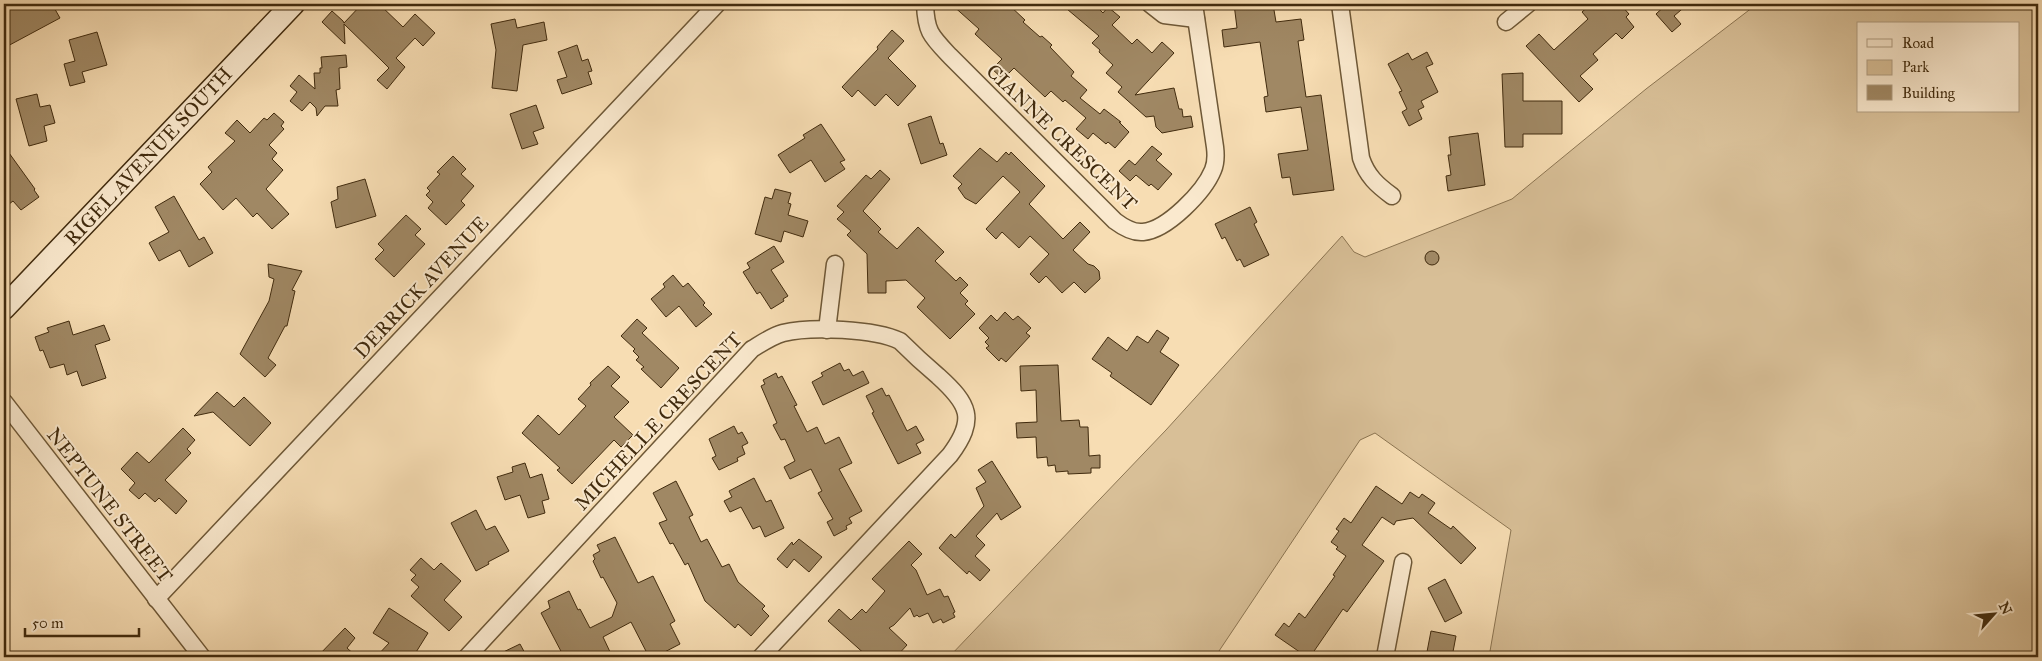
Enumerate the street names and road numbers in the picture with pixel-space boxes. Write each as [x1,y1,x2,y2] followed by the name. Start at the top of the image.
[982,59,1143,215] street label: CIANNE CRESCENT
[59,62,237,250] street label: RIGEL AVENUE SOUTH
[349,211,493,363] street label: DERRICK AVENUE
[569,327,747,515] street label: MICHELLE CRESCENT
[42,423,178,587] street label: NEPTUNE STREET

